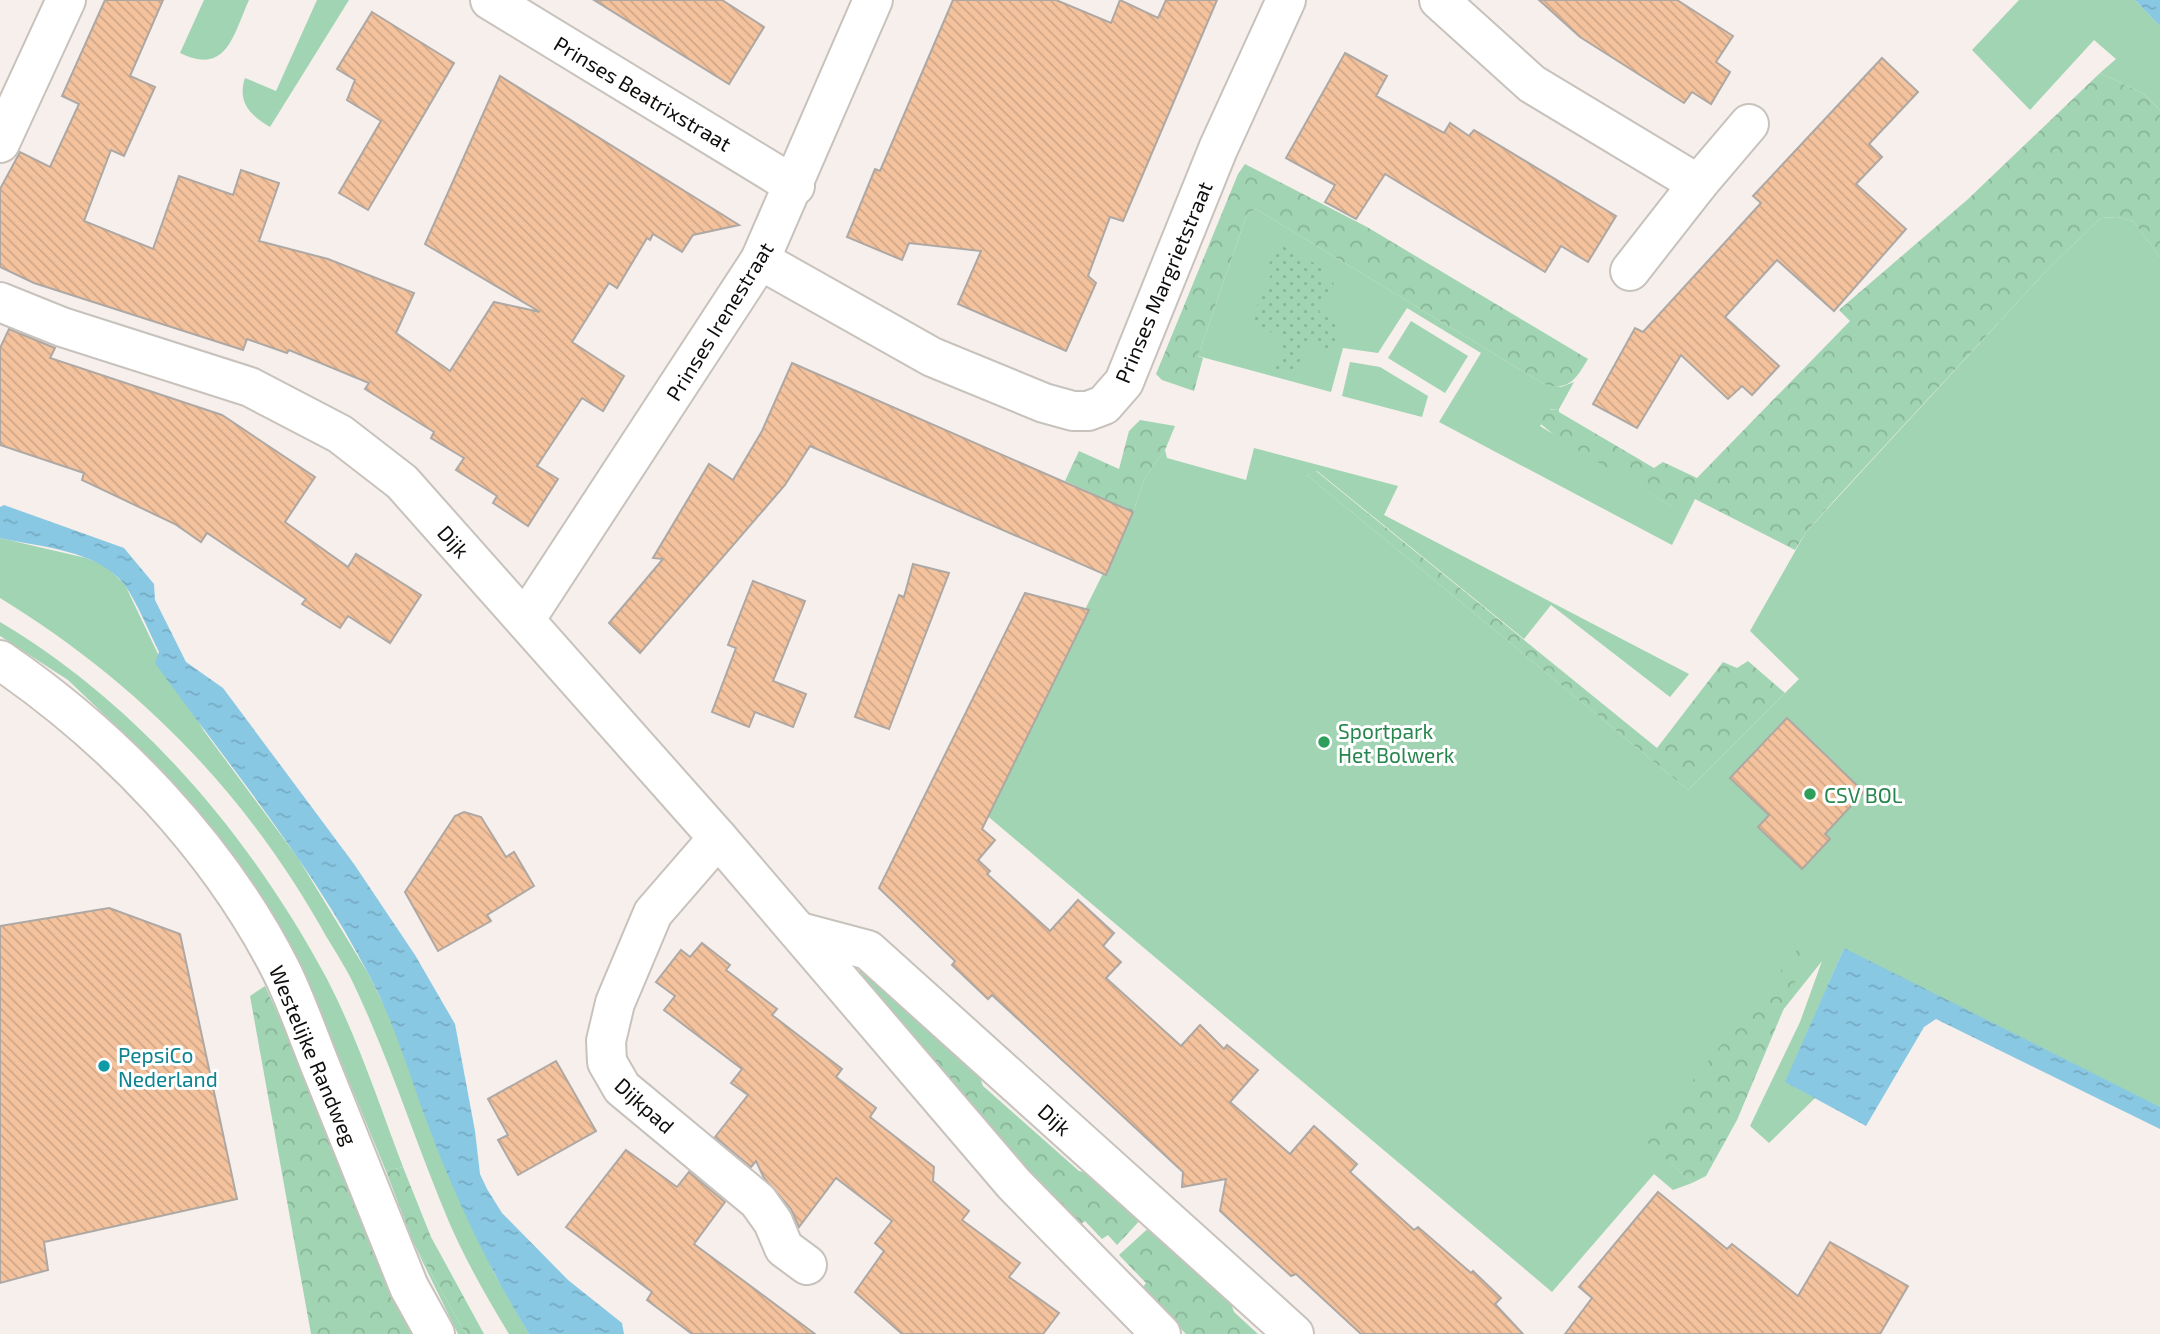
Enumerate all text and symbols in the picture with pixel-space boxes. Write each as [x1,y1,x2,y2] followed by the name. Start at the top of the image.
[550,30,736,156] street label: Prinses Beatrixstraat
[1109,177,1217,387] street label: Prinses Margrietstraat
[660,237,778,405] street label: Prinses Irenestraat
[432,520,475,563] street label: Dijk
[1338,718,1455,767] place label: Sportpark Het Bolwerk
[1316,734,1332,750] marker: Sportpark Het Bolwerk
[1824,782,1903,807] place label: CSV BOL
[1802,786,1818,802] marker: CSV BOL
[264,961,363,1149] street label: Westelijke Randweg
[118,1042,218,1091] place label: PepsiCo Nederland
[96,1058,112,1074] marker: PepsiCo Nederland
[610,1072,680,1139] street label: Dijkpad
[1033,1098,1077,1141] street label: Dijk

